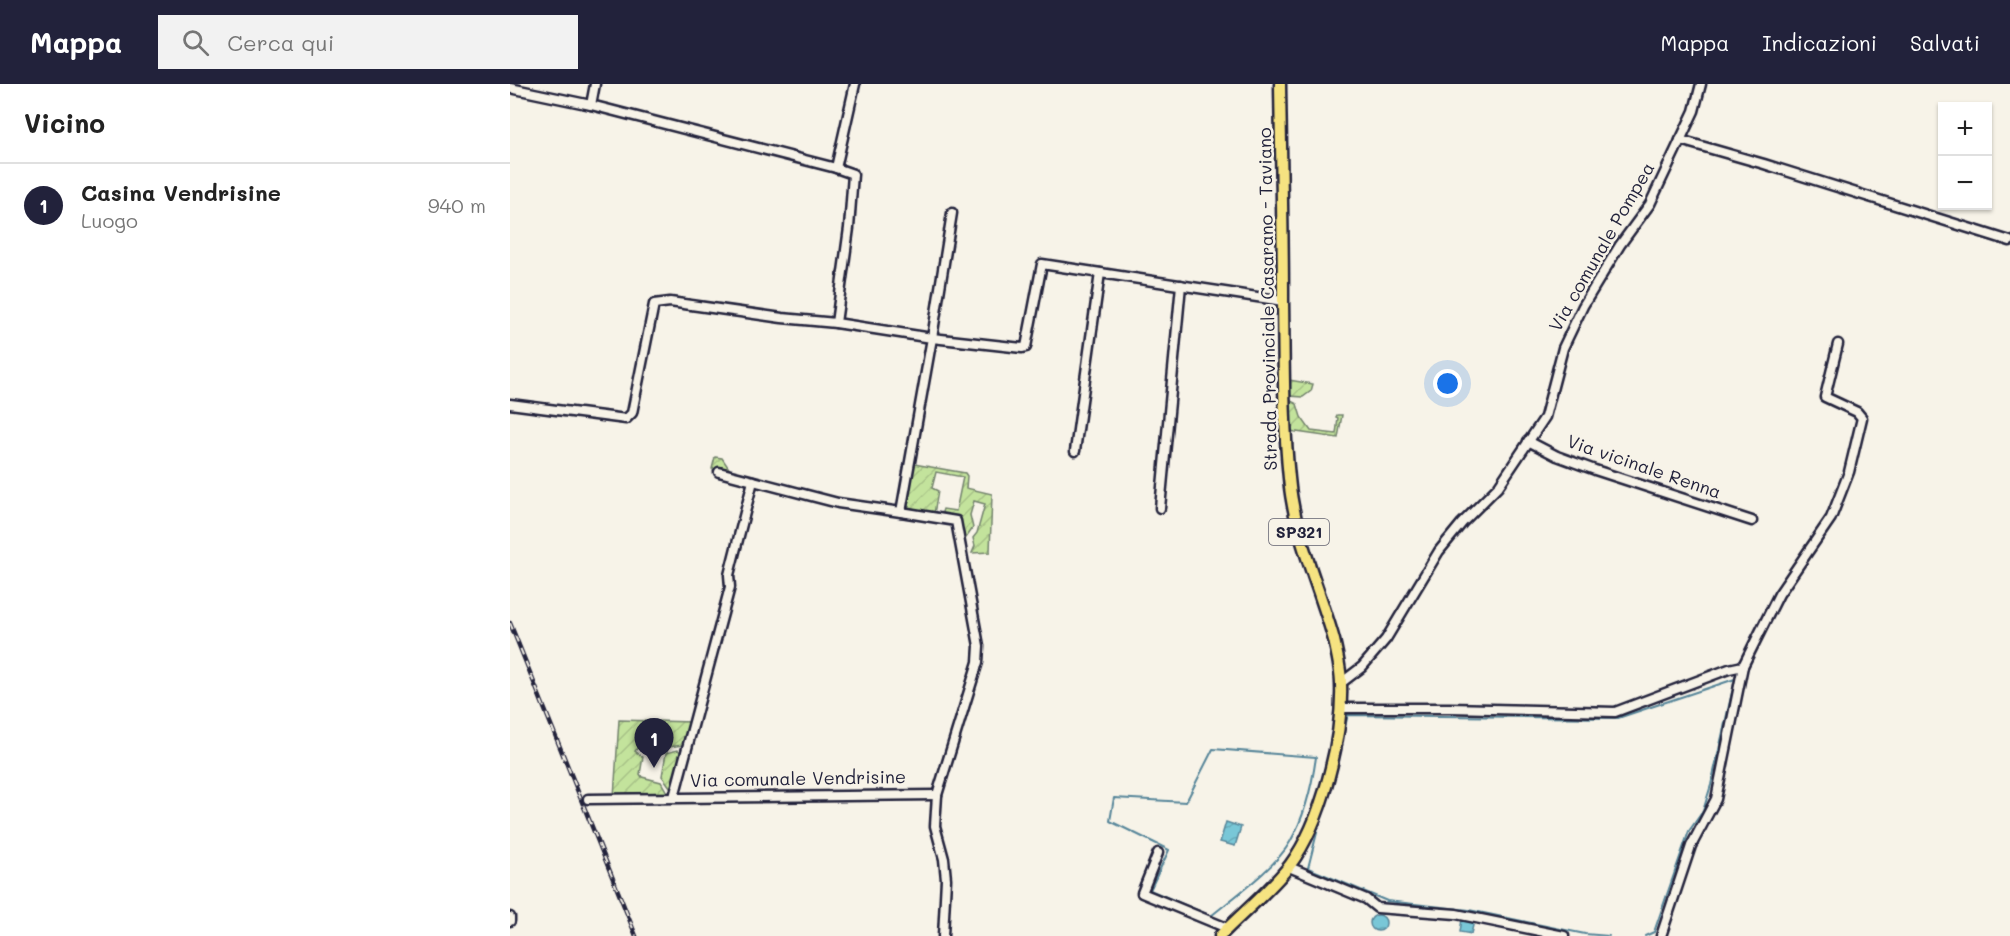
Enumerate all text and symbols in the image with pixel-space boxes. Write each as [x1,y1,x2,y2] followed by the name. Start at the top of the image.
[158,15,578,69] search box
[30,24,122,60] text: Mappa
[179,26,212,59] icon: search
[227,28,334,57] text: Cerca qui
[1661,29,1729,56] text: Mappa
[1762,29,1877,56] text: Indicazioni
[1910,29,1980,56] text: Salvati
[1938,102,1992,210] map controls
[1938,102,1992,156] button: +
[24,106,105,140] text: Vicino
[1252,127,1282,471] street label: Strada Provinciale Casarano - Taviano
[1938,156,1992,210] button: −
[1543,158,1659,335] street label: Via comunale Pompea
[81,178,281,207] text: Casina Vendrisine
[39,192,48,218] text: 1
[428,192,486,218] text: 940 m
[81,207,138,233] text: Luogo
[1433,369,1462,398] your location
[1564,428,1725,504] street label: Via vicinale Renna
[1269,519,1329,545] road number: SP321
[634,718,674,768] pin: 1
[690,764,906,792] street label: Via comunale Vendrisine

